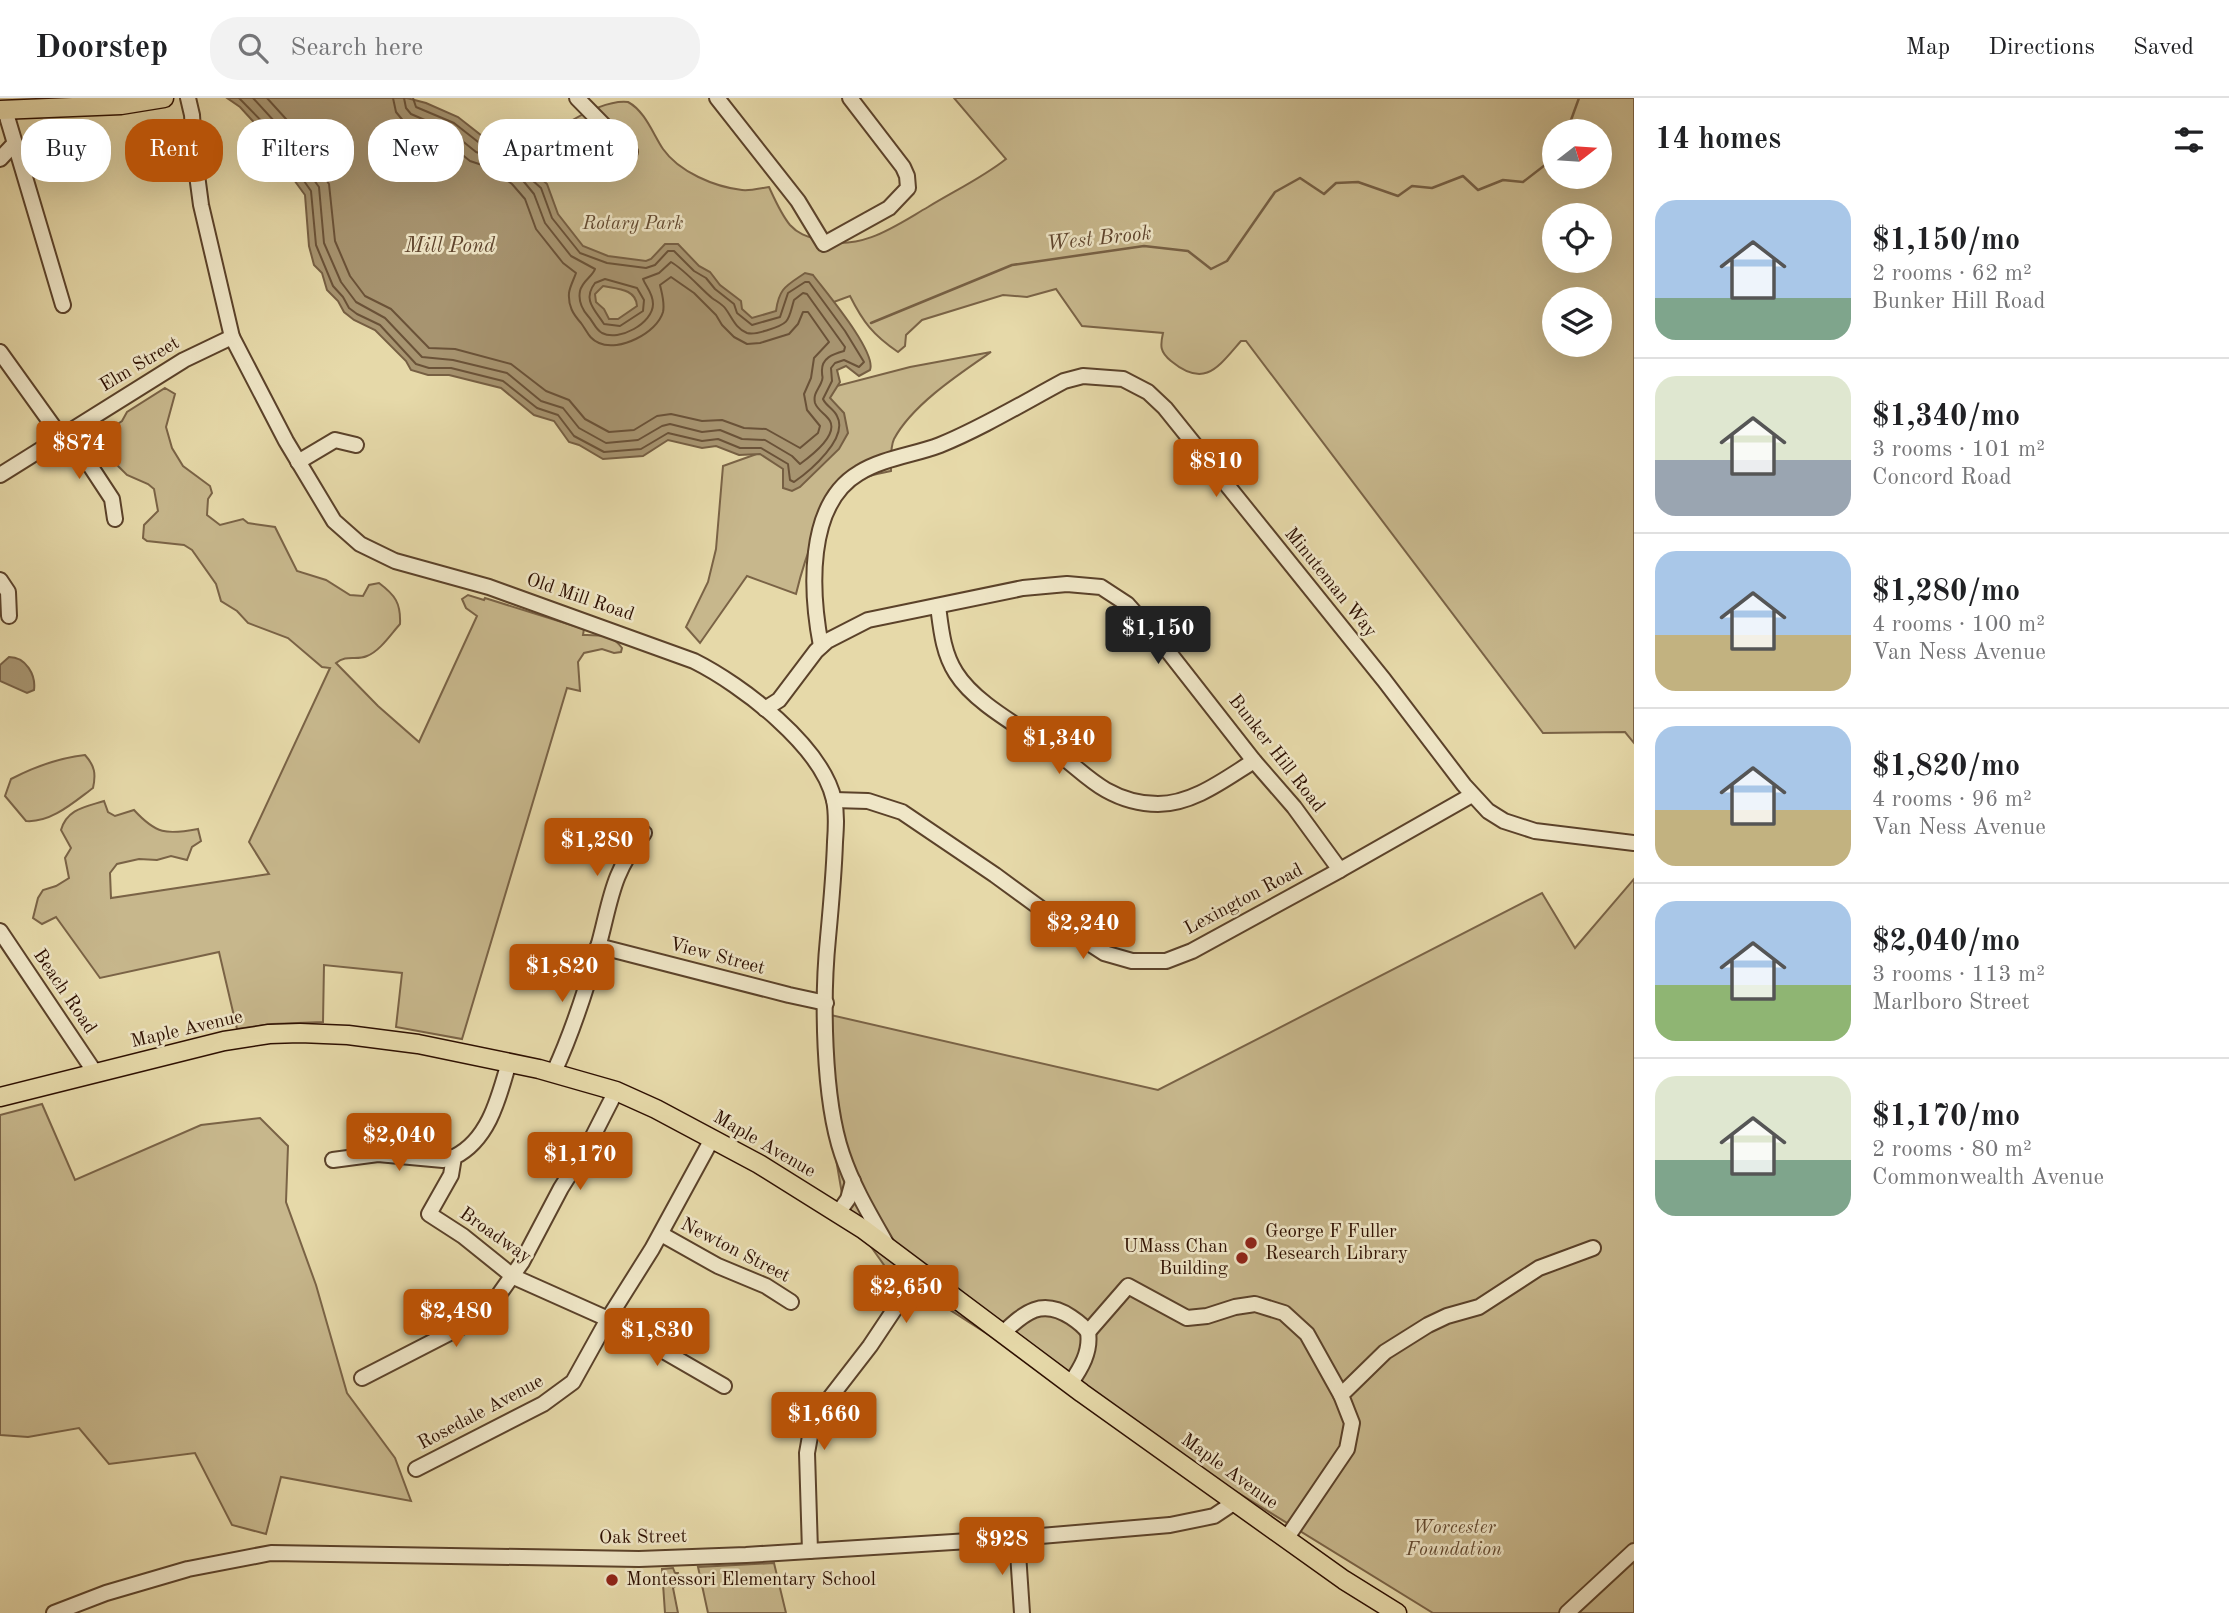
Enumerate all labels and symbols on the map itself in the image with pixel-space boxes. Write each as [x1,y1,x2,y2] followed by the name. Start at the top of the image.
[1542,119,1612,189] north arrow
[581,215,684,234] park label: Rotary Park
[1045,223,1153,255] water label: West Brook
[404,236,496,257] water label: Mill Pond
[97,334,183,396] street label: Elm Street
[38,422,120,481] pin: $874
[1175,440,1257,499] pin: $810
[1280,525,1380,641] street label: Minuteman Way
[524,571,636,625] street label: Old Mill Road
[1101,606,1215,666] pin: $1,150
[1224,692,1328,816] street label: Bunker Hill Road
[1002,716,1116,776] pin: $1,340
[540,818,654,878] pin: $1,280
[1182,861,1306,939] street label: Lexington Road
[1026,902,1140,961] pin: $2,240
[667,935,767,979] street label: View Street
[505,944,619,1004] pin: $1,820
[29,946,99,1038] street label: Beach Road
[129,1008,245,1052] street label: Maple Avenue
[710,1108,818,1182] street label: Maple Avenue
[342,1114,456,1173] pin: $2,040
[523,1132,637,1192] pin: $1,170
[456,1204,534,1268] street label: Broadway
[677,1215,793,1287] street label: Newton Street
[1265,1223,1408,1264] place label: George F Fuller Research Library
[1243,1235,1259,1251] marker: George F Fuller Research Library
[1123,1238,1229,1279] place label: UMass Chan Building
[1234,1250,1250,1266] marker: UMass Chan Building
[849,1266,963,1325] pin: $2,650
[399,1290,513,1349] pin: $2,480
[600,1308,714,1368] pin: $1,830
[415,1372,547,1454] street label: Rosedale Avenue
[767,1392,881,1452] pin: $1,660
[1177,1431,1281,1513] street label: Maple Avenue
[961,1518,1043,1577] pin: $928
[1405,1519,1502,1560] park label: Worcester Foundation
[599,1528,687,1548] street label: Oak Street
[626,1571,876,1590] place label: Montessori Elementary School
[604,1572,620,1588] marker: Montessori Elementary School

